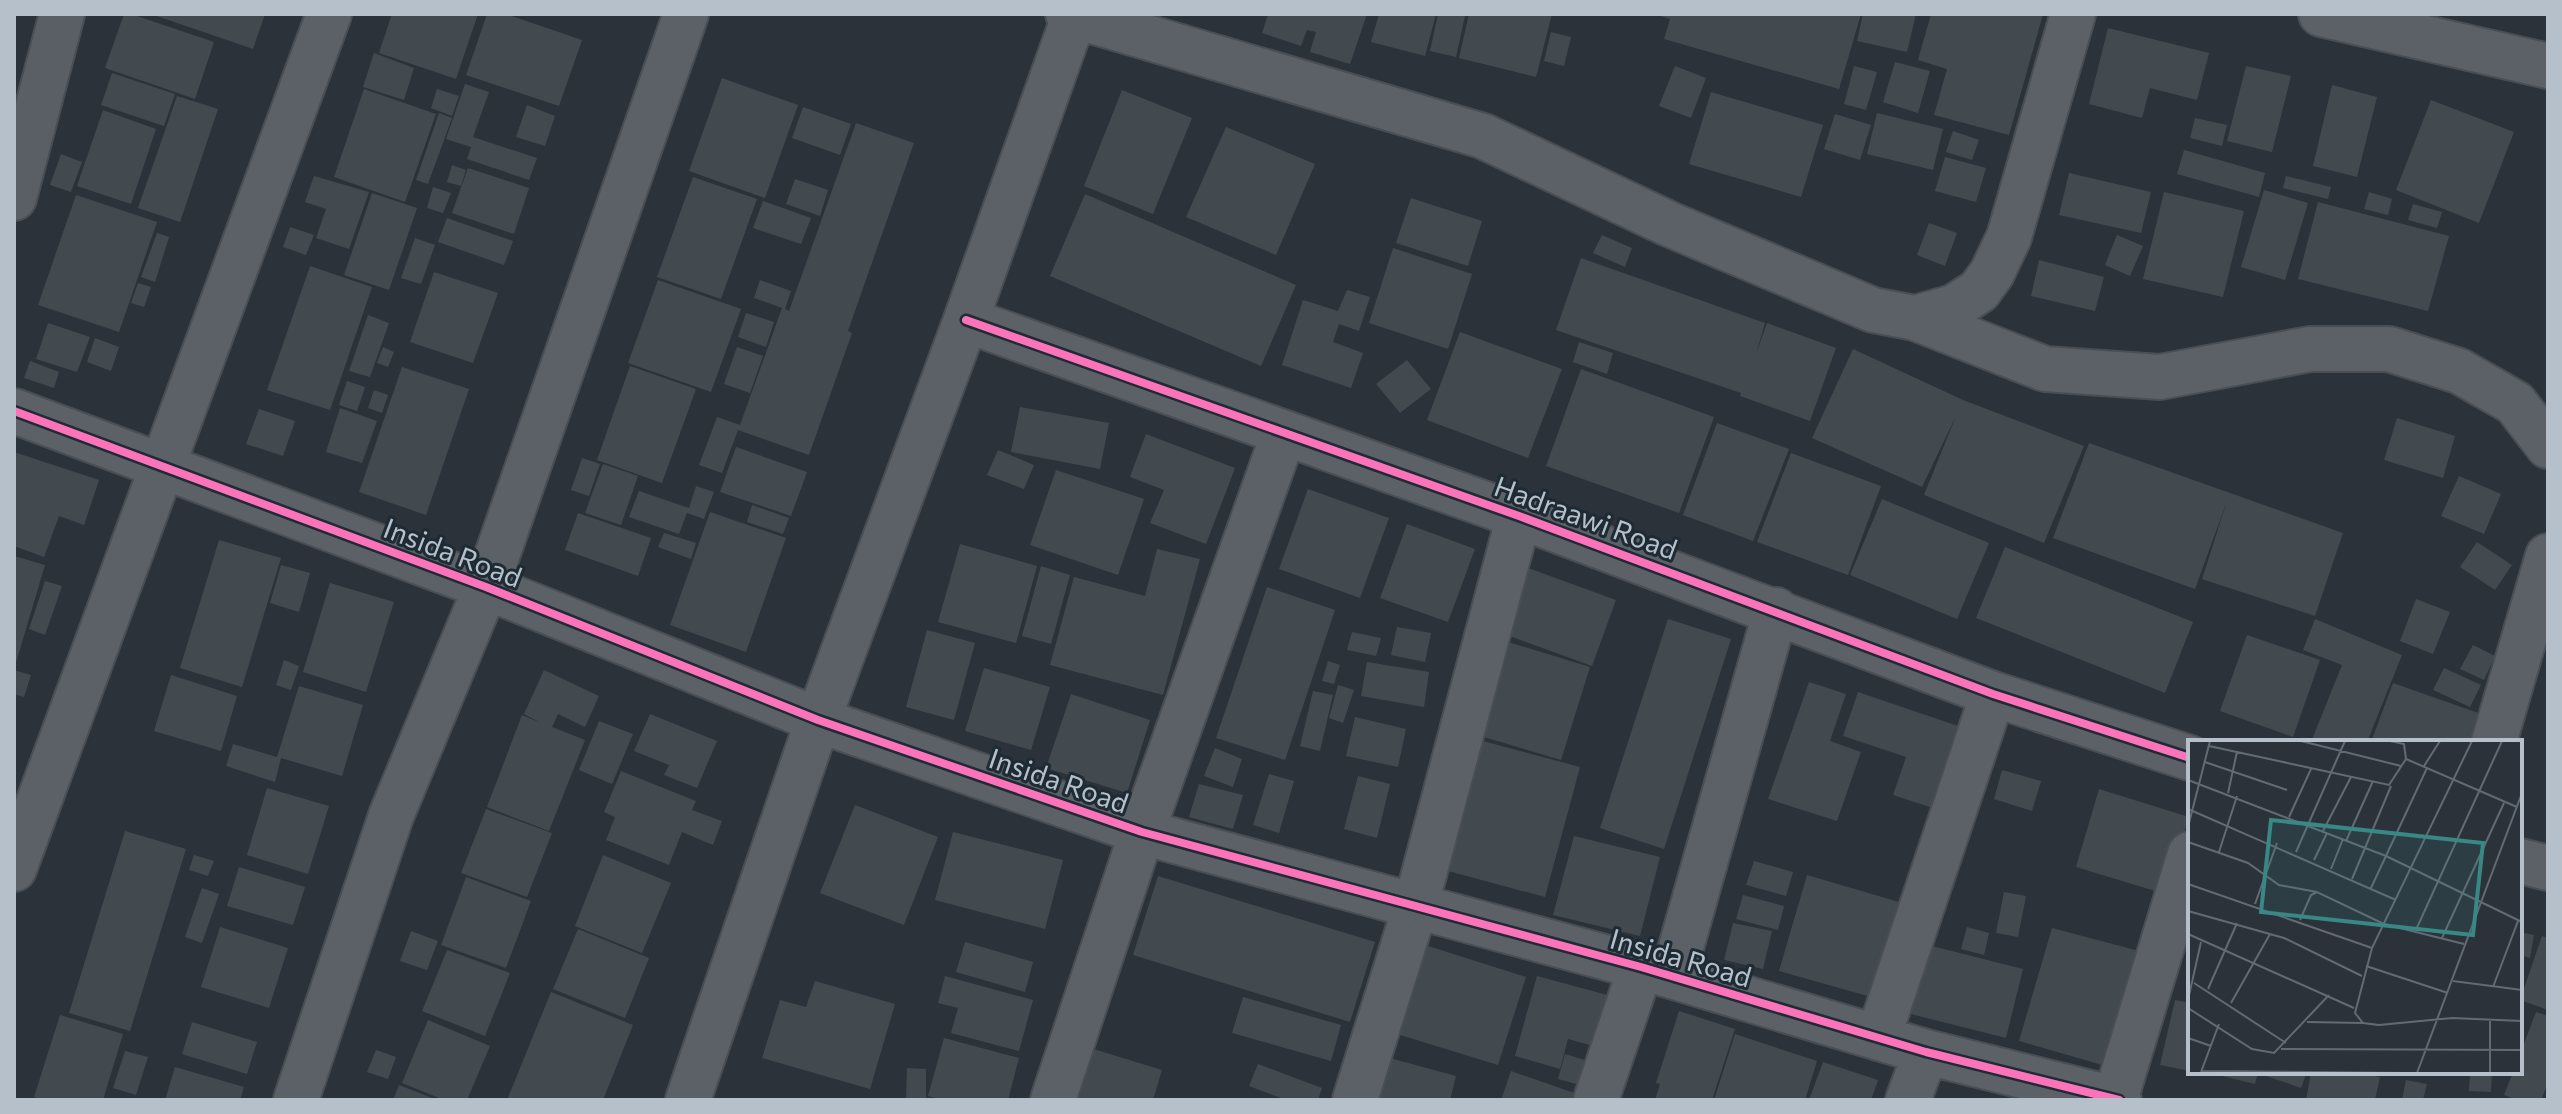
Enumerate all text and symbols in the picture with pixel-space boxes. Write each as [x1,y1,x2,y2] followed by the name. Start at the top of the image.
[1490,468,1682,566] street label: Hadraawi Road
[379,510,527,594] street label: Insida Road
[985,740,1133,820] street label: Insida Road
[2188,740,2522,1074] inset map
[1606,921,1756,993] street label: Insida Road

